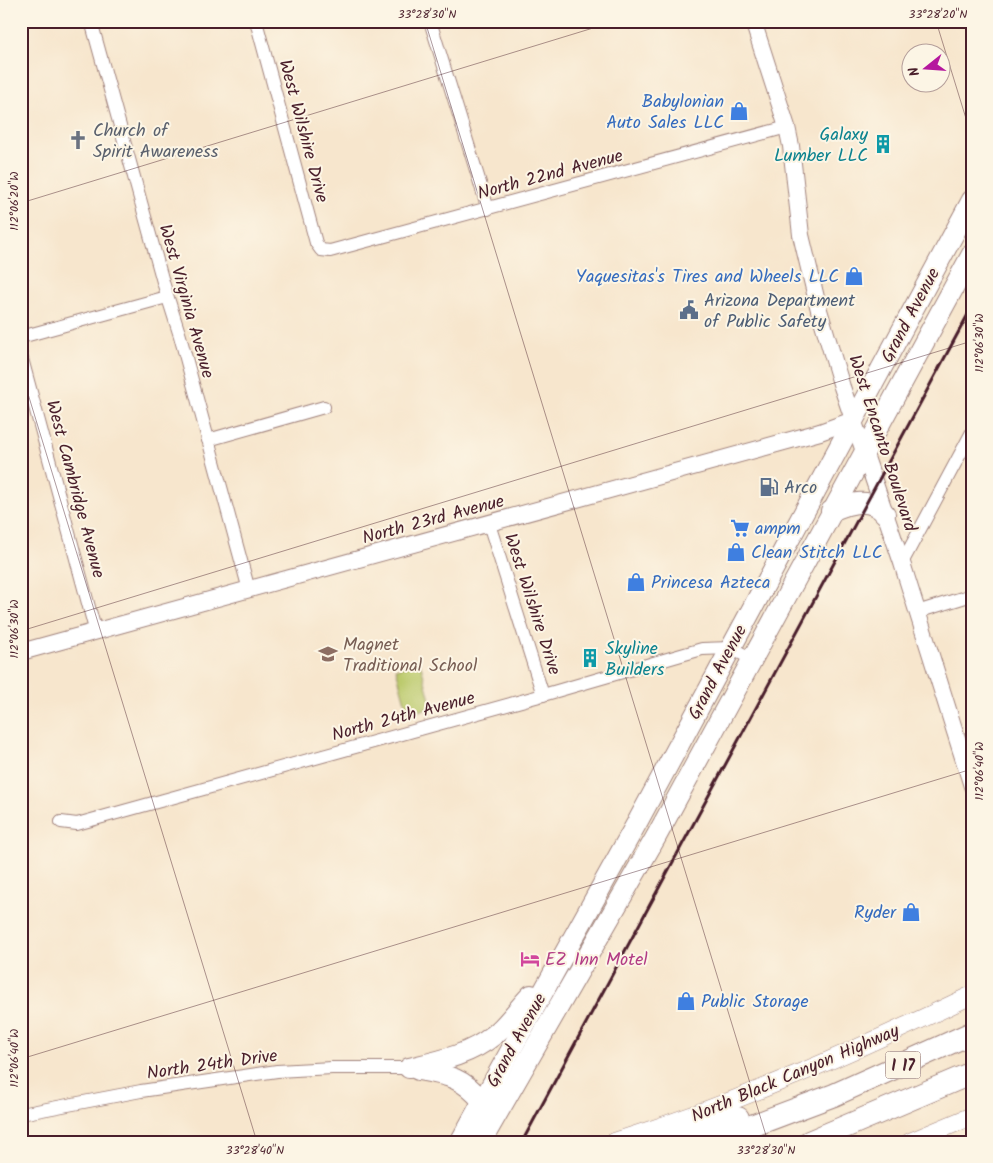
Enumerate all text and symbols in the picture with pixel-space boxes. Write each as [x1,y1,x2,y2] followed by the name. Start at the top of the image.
[398,5,456,24] text: 33°28'30"N
[909,5,967,24] text: 33°28'20"N
[900,42,950,92] north arrow
[269,57,336,206] street label: West Wilshire Drive
[903,64,926,79] text: N
[606,88,724,138] place label: Babylonian Auto Sales LLC
[728,100,750,122] shop icon: Babylonian Auto Sales LLC
[93,117,219,167] place label: Church of Spirit Awareness
[774,121,869,171] place label: Galaxy Lumber LLC
[67,129,89,151] church icon: Church of Spirit Awareness
[872,133,894,155] building icon: Galaxy Lumber LLC
[474,142,627,209] street label: North 22nd Avenue
[5,171,24,231] text: 112°06'20"W
[150,221,221,382] street label: West Virginia Avenue
[576,263,839,292] place label: Yaquesitas's Tires and Wheels LLC
[874,263,949,369] street label: Grand Avenue
[843,265,865,287] shop icon: Yaquesitas's Tires and Wheels LLC
[704,287,856,337] place label: Arizona Department of Public Safety
[678,299,700,321] public building icon: Arizona Department of Public Safety
[970,313,989,373] text: 112°06'30"W
[839,351,924,537] street label: West Encanto Boulevard
[37,397,112,582] street label: West Cambridge Avenue
[784,474,817,503] place label: Arco
[758,476,780,498] fuel station icon: Arco
[359,488,508,553] street label: North 23rd Avenue
[755,515,801,544] place label: ampm
[729,517,751,539] supermarket icon: ampm
[495,530,568,679] street label: West Wilshire Drive
[751,539,883,568] place label: Clean Stitch LLC
[725,541,747,563] shop icon: Clean Stitch LLC
[651,569,770,598] place label: Princesa Azteca
[625,571,647,593] shop icon: Princesa Azteca
[5,599,24,659] text: 112°06'30"W
[681,620,756,726] street label: Grand Avenue
[343,631,478,681] place label: Magnet Traditional School
[605,635,665,685] place label: Skyline Builders
[317,643,339,665] school or university icon: Magnet Traditional School
[579,647,601,669] building icon: Skyline Builders
[328,684,478,751] street label: North 24th Avenue
[970,742,989,800] text: 112°06'40"W
[854,899,897,928] place label: Ryder
[900,901,922,923] shop icon: Ryder
[545,946,648,975] place label: EZ Inn Motel
[519,948,541,970] hotel icon: EZ Inn Motel
[479,988,555,1093] street label: Grand Avenue
[701,988,809,1017] place label: Public Storage
[675,990,697,1012] shop icon: Public Storage
[687,1017,905,1131] street label: North Black Canyon Highway
[5,1029,24,1087] text: 112°06'40"W
[145,1042,280,1089] street label: North 24th Drive
[886,1052,920,1078] road number: I 17
[226,1141,284,1160] text: 33°28'40"N
[737,1141,795,1160] text: 33°28'30"N

